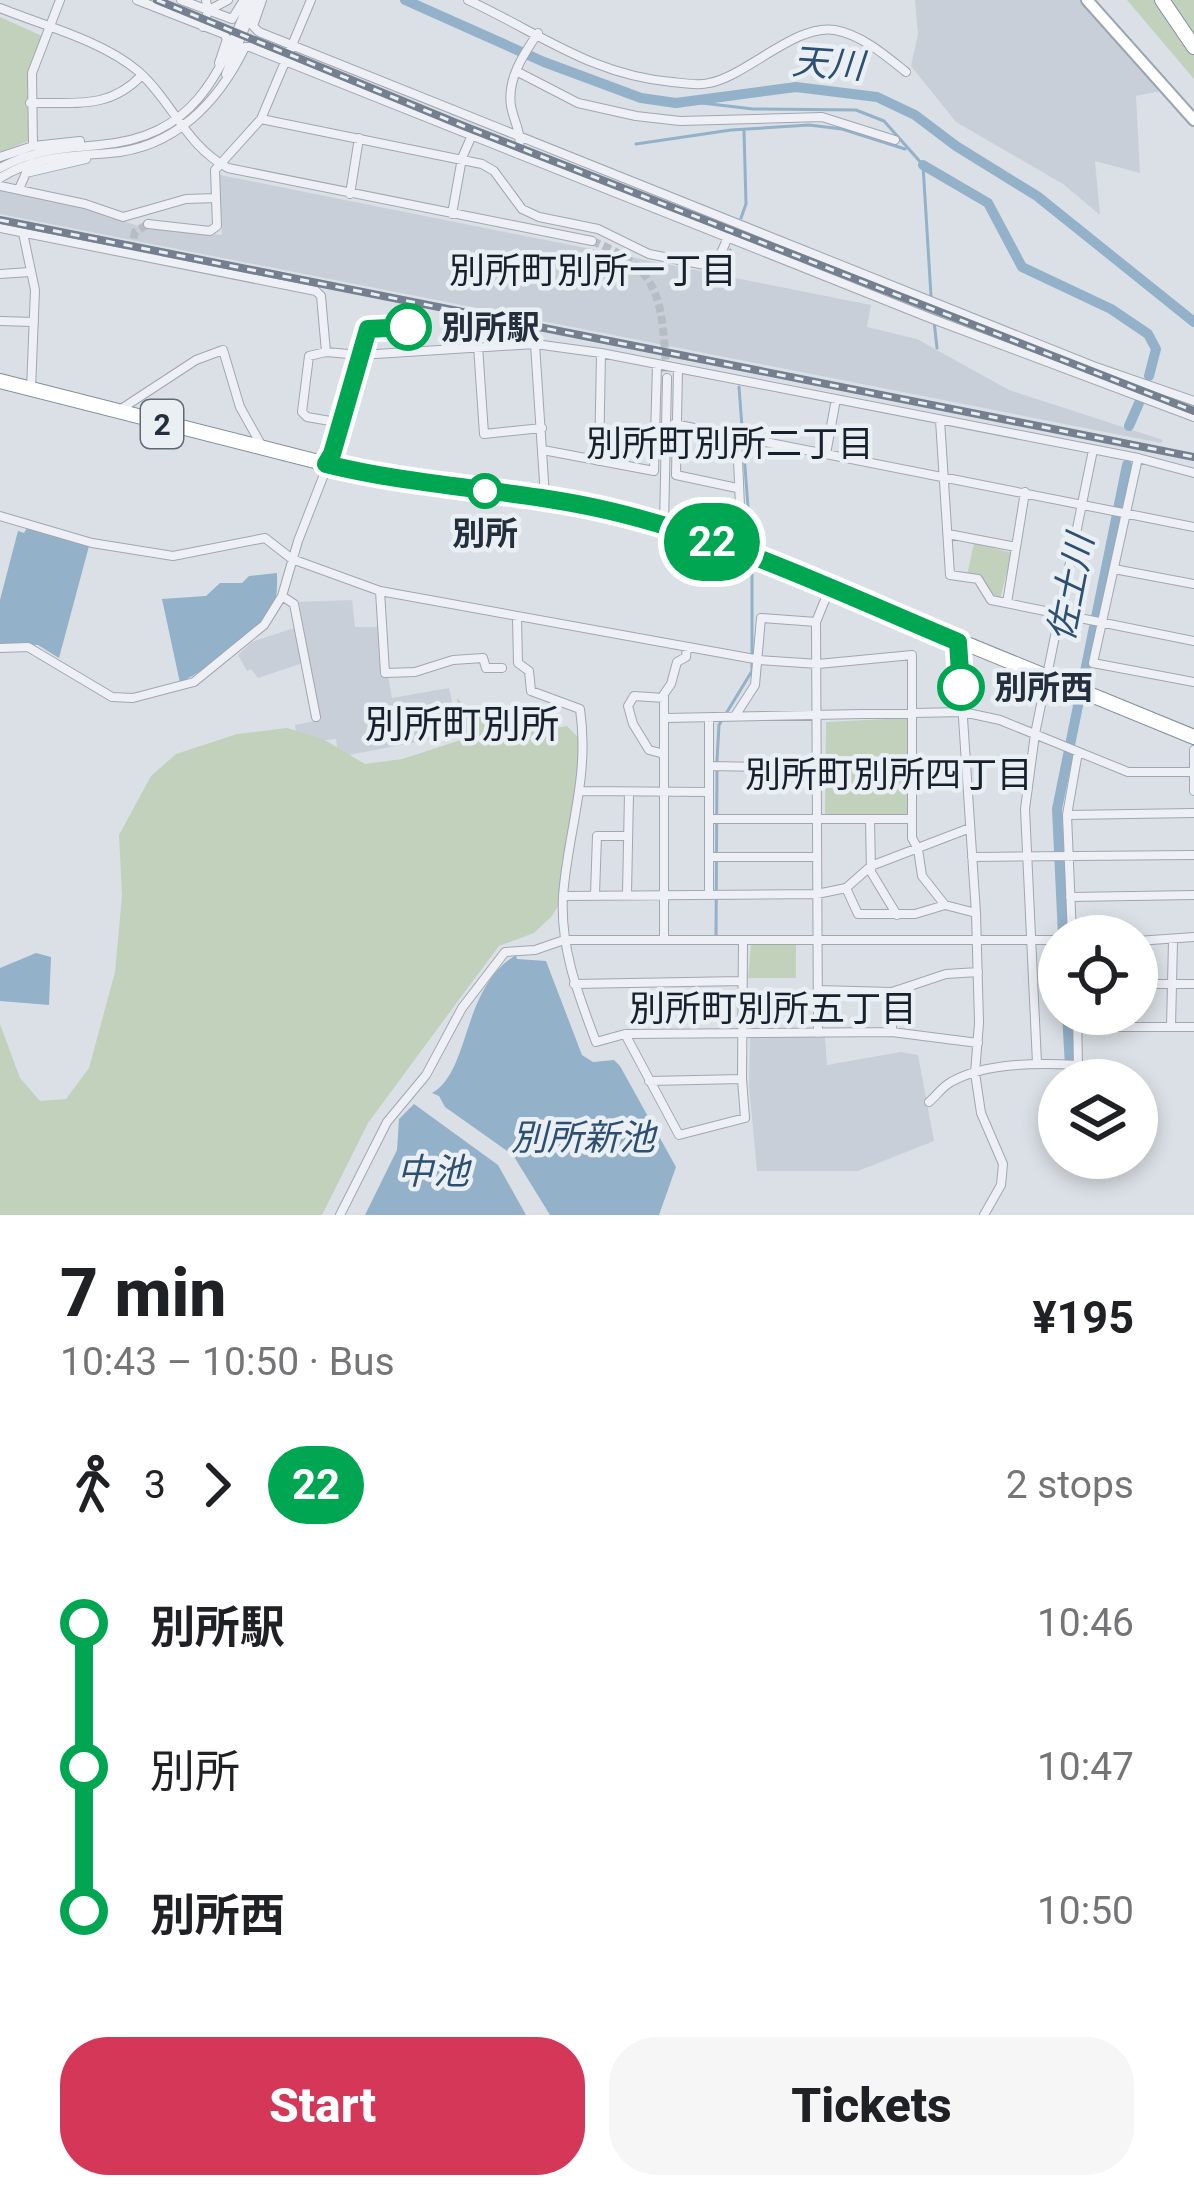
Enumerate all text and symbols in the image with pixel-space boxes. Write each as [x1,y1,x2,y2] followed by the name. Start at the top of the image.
[791,41,869,88] water label: 天川
[449,250,737,292] district label: 別所町別所一丁目
[386,305,430,349] marker: 別所駅
[441,308,540,347] place label: 別所駅
[141,400,183,448] road number: 2
[586,423,874,465] district label: 別所町別所二丁目
[469,475,501,507] marker: 別所
[658,503,766,581] line badge: 22
[452,514,518,553] place label: 別所
[688,517,736,566] text: 22
[1040,527,1103,645] water label: 佐土川
[939,665,983,709] marker: 別所西
[994,668,1093,707] place label: 別所西
[364,702,560,748] district label: 別所町別所
[745,754,1033,796] district label: 別所町別所四丁目
[1038,915,1158,1179] map controls
[1038,915,1158,1035] button: locate
[629,988,917,1030] district label: 別所町別所五丁目
[1038,1059,1158,1179] button: layers
[511,1117,658,1159] water label: 別所新池
[397,1151,472,1193] water label: 中池
[60,1255,226,1332] text: 7 min
[1032,1291,1134,1344] text: ¥195
[60,1339,395,1385] text: 10:43 – 10:50 · Bus
[60,1452,126,1518] icon: walk
[184,1452,250,1518] icon: forward
[292,1460,340,1509] text: 22
[144,1462,166,1508] text: 3
[1006,1462,1134,1508] text: 2 stops
[1037,1600,1134,1646] text: 10:46
[150,1601,285,1654] text: 別所駅
[1037,1744,1134,1790] text: 10:47
[150,1745,240,1798] text: 別所
[1037,1888,1134,1934] text: 10:50
[150,1889,285,1942] text: 別所西
[60,2037,585,2175] button: Start
[609,2037,1134,2175] button: Tickets

